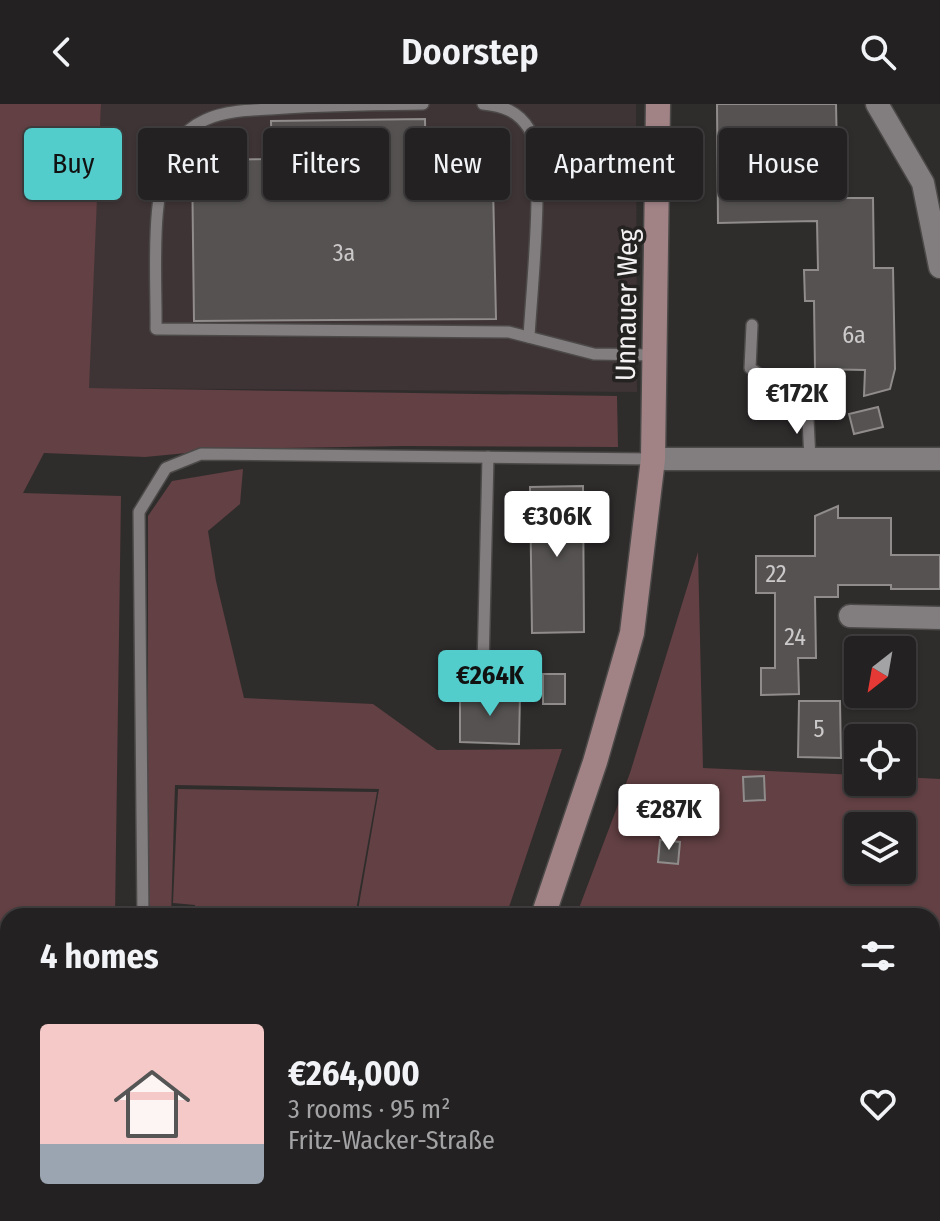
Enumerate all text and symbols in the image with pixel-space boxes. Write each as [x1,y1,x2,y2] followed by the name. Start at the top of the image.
[40,30,84,74] icon: back
[401,30,539,74] text: Doorstep
[856,30,900,74] icon: search
[24,128,122,200] chip: Buy
[138,128,247,200] chip: Rent
[263,128,389,200] chip: Filters
[405,128,510,200] chip: New
[526,128,703,200] chip: Apartment
[719,128,847,200] chip: House
[609,228,644,381] street label: Unnauer Weg
[333,239,355,267] house number: 3a
[842,321,866,349] house number: 6a
[741,368,853,436] pin: €172K
[766,378,828,409] text: €172K
[501,491,613,559] pin: €306K
[522,501,592,532] text: €306K
[765,560,787,588] house number: 22
[784,623,806,651] house number: 24
[844,636,916,708] north arrow
[844,636,916,884] map controls
[434,650,546,718] pin: €264K
[456,660,524,691] text: €264K
[813,715,825,743] house number: 5
[844,724,916,796] button: locate
[613,784,725,852] pin: €287K
[636,794,702,825] text: €287K
[844,812,916,884] button: layers
[856,934,900,978] icon: filters
[40,936,159,977] text: 4 homes
[288,1053,420,1094] text: €264,000
[104,1056,200,1152] icon: home
[856,1082,900,1126] icon: heart
[288,1094,450,1125] text: 3 rooms · 95 m²
[288,1125,495,1156] text: Fritz-Wacker-Straße

